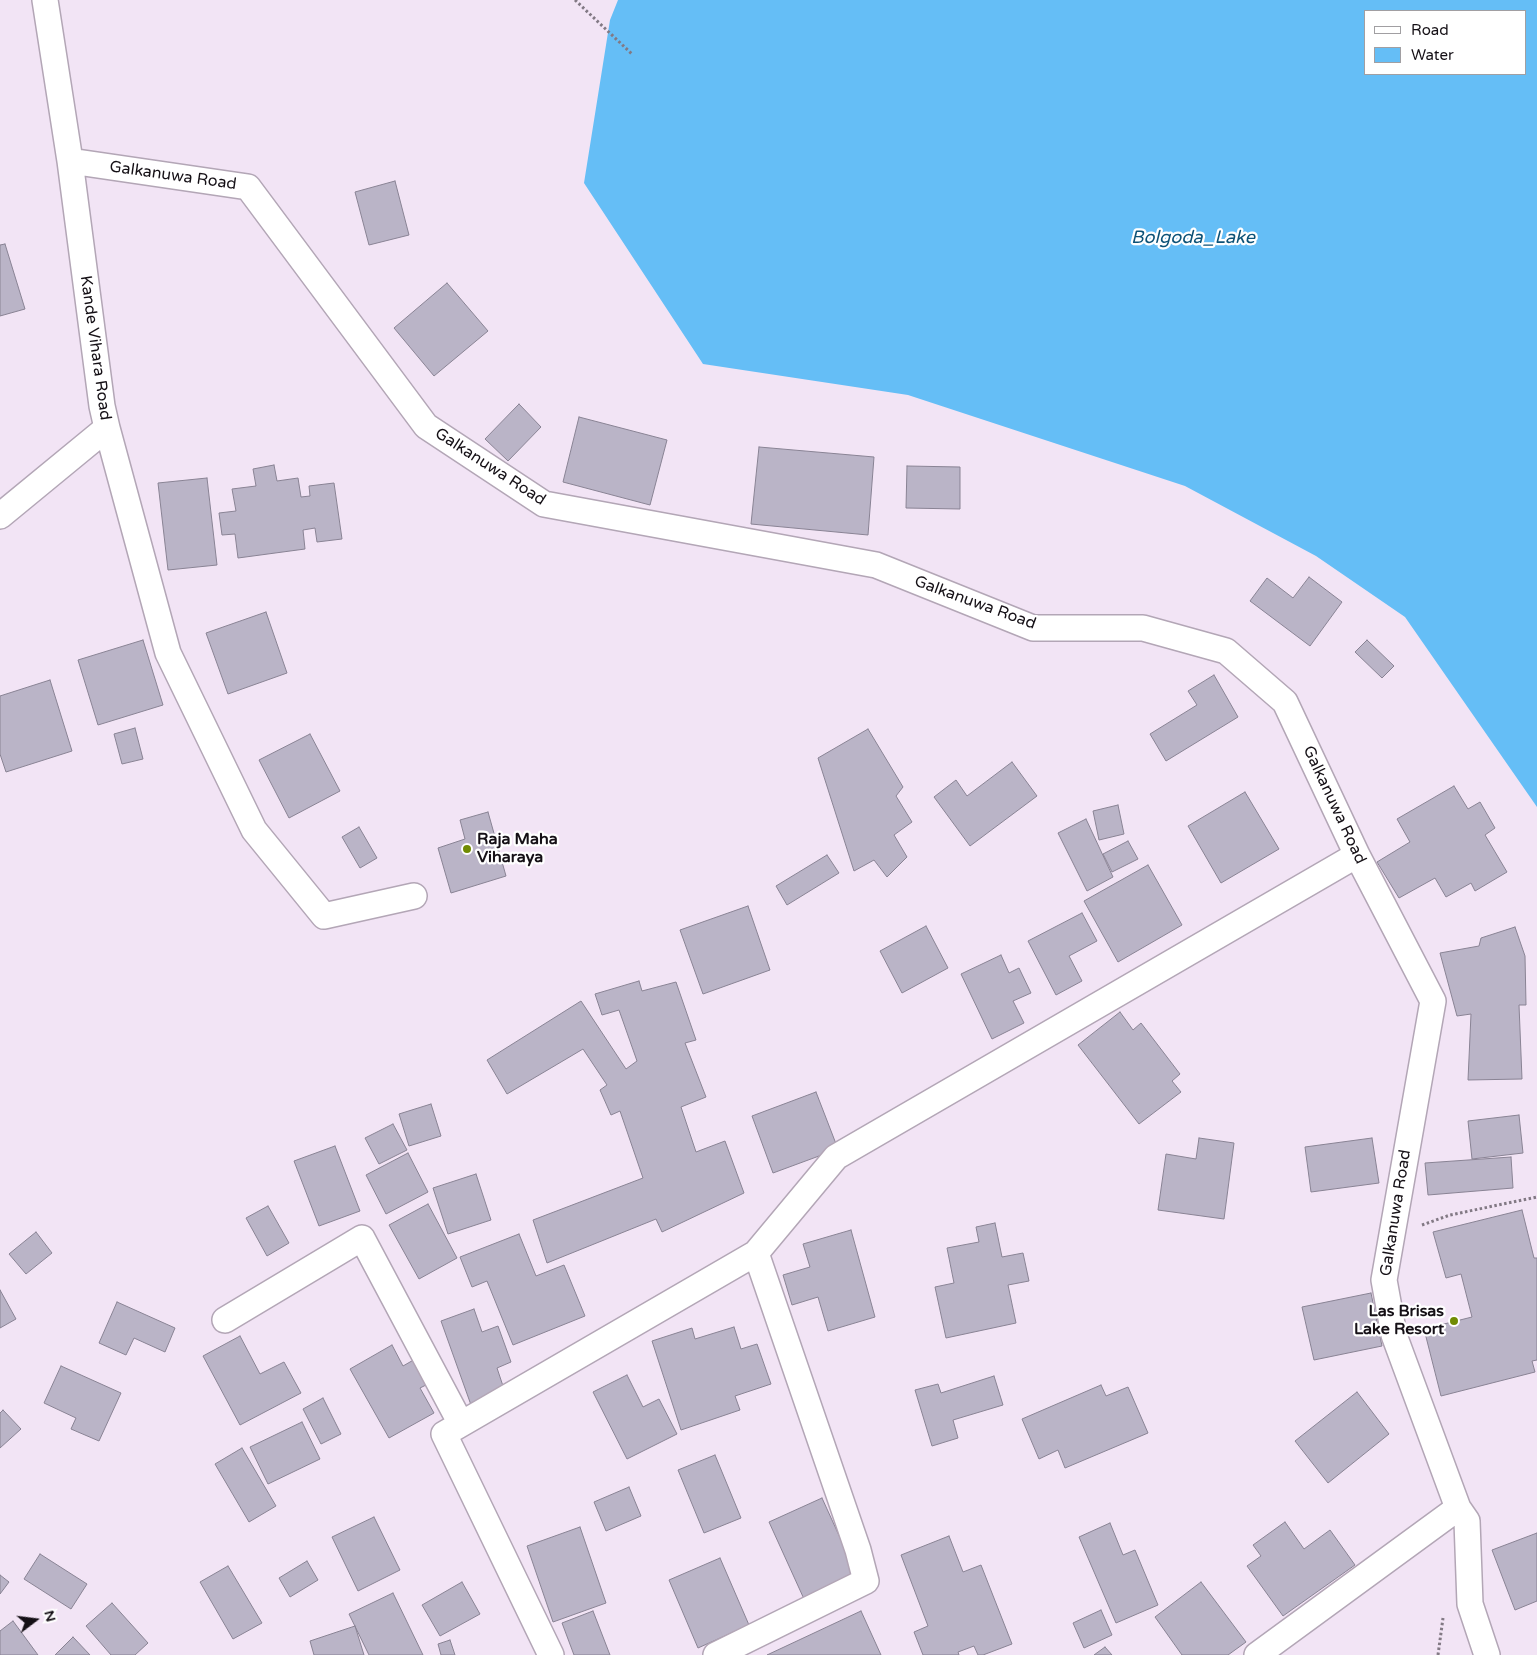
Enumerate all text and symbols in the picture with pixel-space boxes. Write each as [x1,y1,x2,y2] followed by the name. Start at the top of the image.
[1364,10,1527,75] legend
[1411,21,1449,39] text: Road
[1411,46,1454,64] text: Water
[108,158,238,194] street label: Galkanuwa Road
[1131,227,1255,249] water label: Bolgoda_Lake
[75,274,115,422] street label: Kande Vihara Road
[431,424,549,510] street label: Galkanuwa Road
[912,572,1038,634] street label: Galkanuwa Road
[1298,743,1370,867] street label: Galkanuwa Road
[477,830,558,868] place label: Raja Maha Viharaya
[461,843,473,855] marker: Raja Maha Viharaya
[1377,1148,1415,1278] street label: Galkanuwa Road
[1354,1302,1444,1340] place label: Las Brisas Lake Resort
[1448,1315,1460,1327] marker: Las Brisas Lake Resort
[10,1595,60,1645] north arrow
[40,1608,60,1624] text: N

